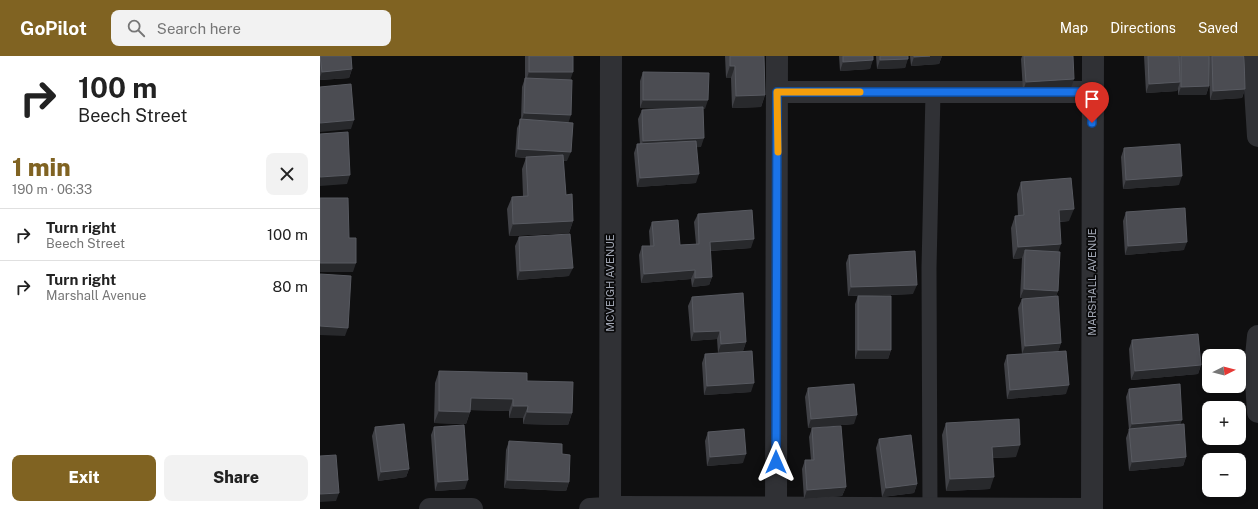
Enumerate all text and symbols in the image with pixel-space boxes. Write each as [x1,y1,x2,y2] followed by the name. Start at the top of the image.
[111,10,391,46] search box
[20,17,87,39] text: GoPilot
[125,17,147,39] icon: search
[157,20,241,37] text: Search here
[1060,20,1088,36] text: Map
[1110,20,1176,36] text: Directions
[1198,20,1238,36] text: Saved
[78,71,157,104] text: 100 m
[12,72,64,124] icon: right
[1075,82,1109,123] pin
[1081,88,1103,110] icon: arrive
[78,105,188,126] text: Beech Street
[12,153,71,181] text: 1 min
[266,153,308,195] button: close
[12,182,92,197] text: 190 m · 06:33
[46,219,116,236] text: Turn right
[12,224,34,246] icon: right
[267,226,308,243] text: 100 m
[1086,228,1098,336] street label: MARSHALL AVENUE
[604,234,616,332] street label: MCVEIGH AVENUE
[46,236,125,251] text: Beech Street
[46,271,116,288] text: Turn right
[12,276,34,298] icon: right
[273,278,308,295] text: 80 m
[46,288,146,303] text: Marshall Avenue
[1202,349,1246,393] north arrow
[1202,349,1246,497] map controls
[1202,401,1246,445] button: +
[755,441,797,483] position arrow
[1202,453,1246,497] button: −
[12,455,156,501] button: Exit
[164,455,308,501] button: Share

